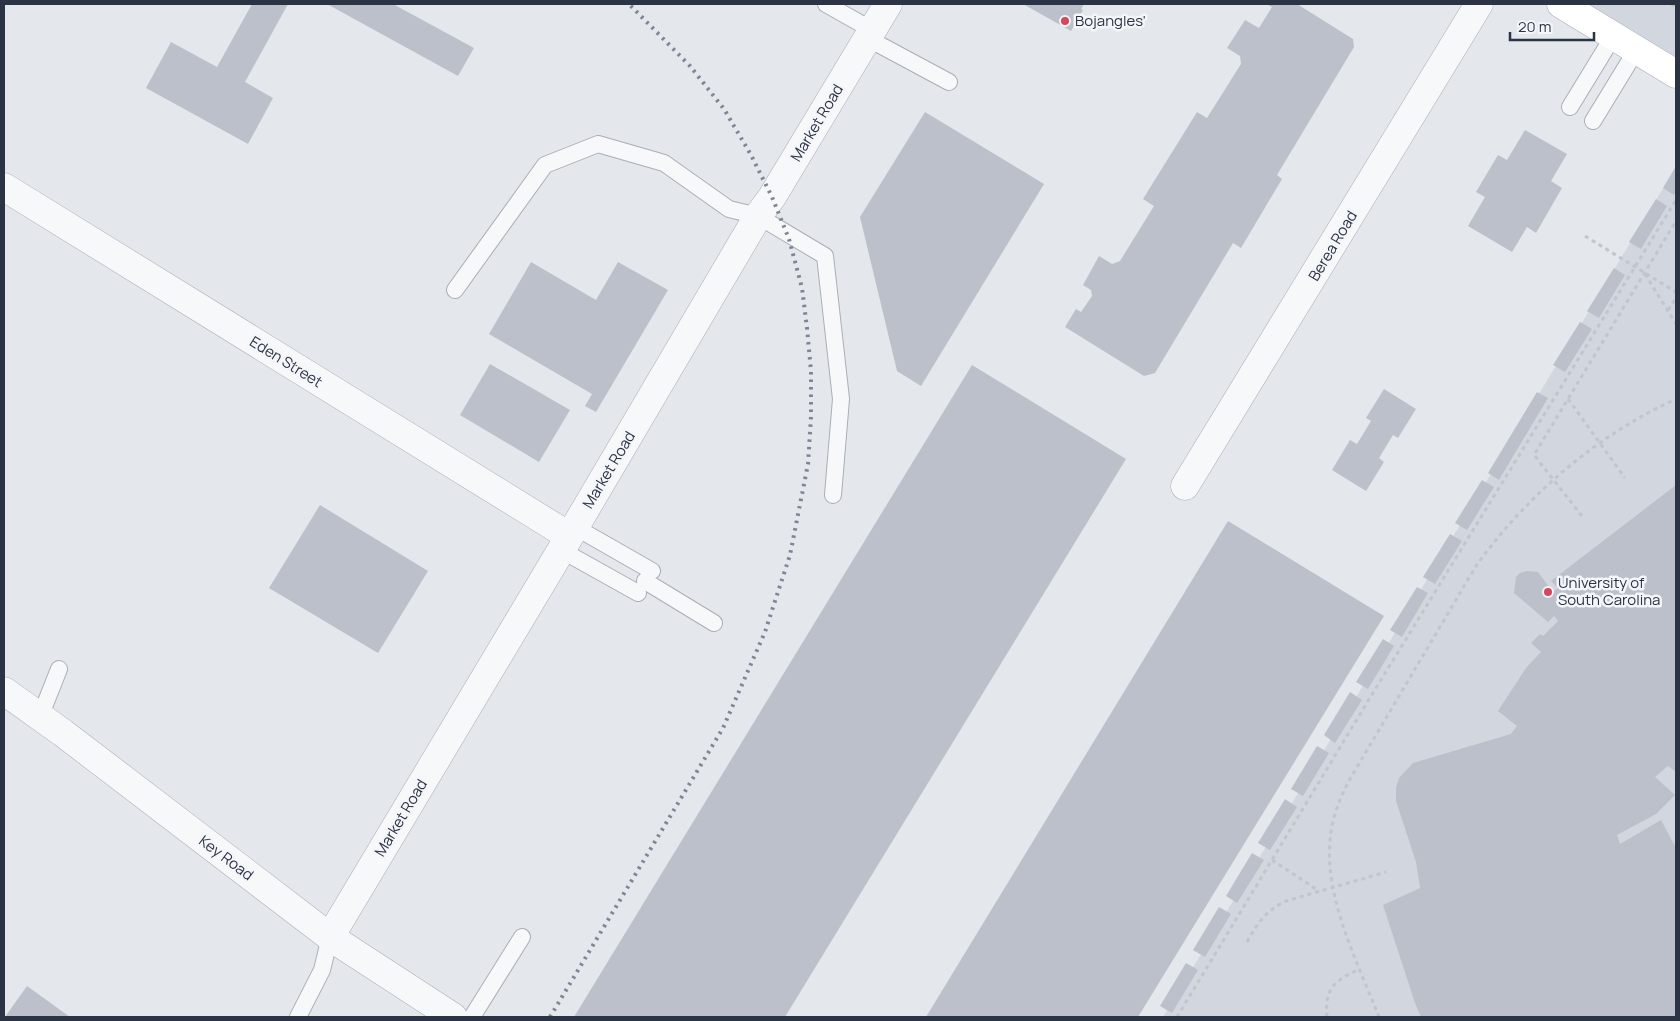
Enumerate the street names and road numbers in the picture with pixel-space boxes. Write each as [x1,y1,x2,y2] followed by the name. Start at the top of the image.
[785,80,848,165] street label: Market Road
[1303,207,1362,285] street label: Berea Road
[246,331,327,392] street label: Eden Street
[577,427,640,512] street label: Market Road
[369,775,432,860] street label: Market Road
[195,830,258,885] street label: Key Road

